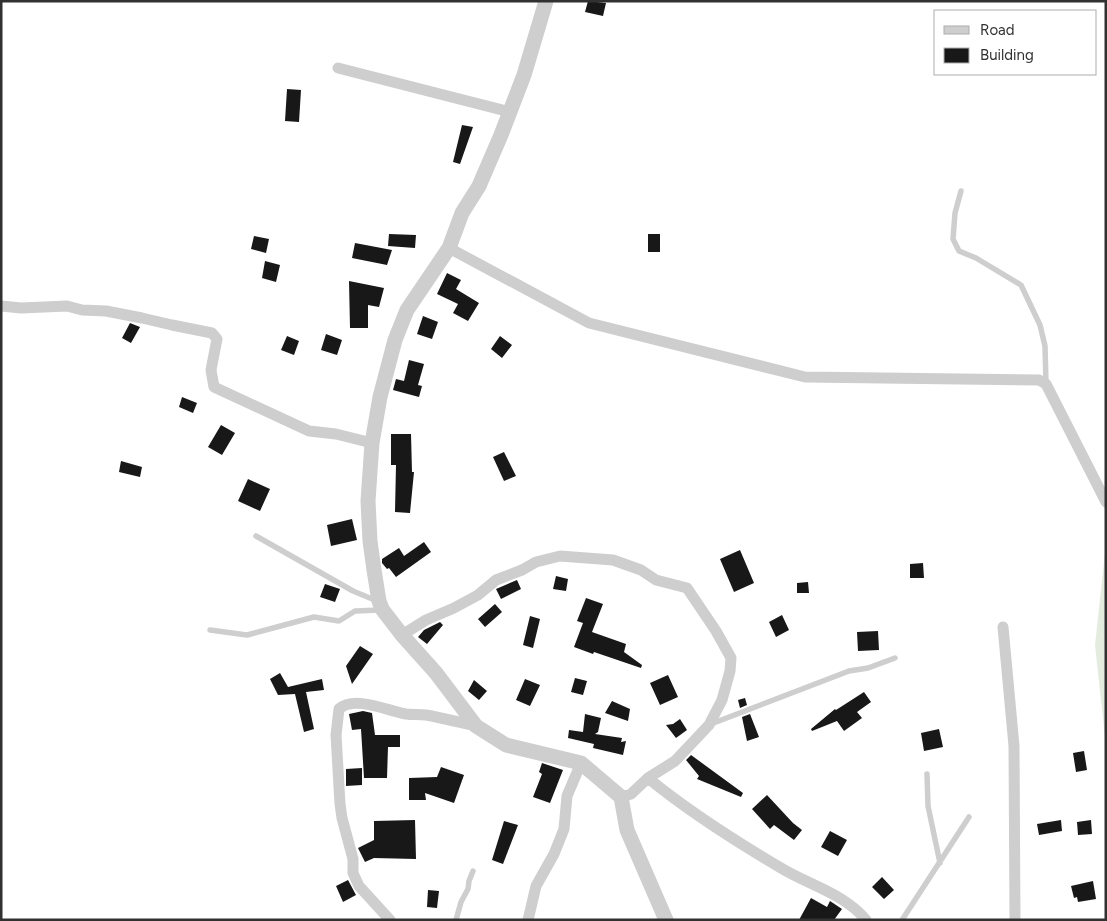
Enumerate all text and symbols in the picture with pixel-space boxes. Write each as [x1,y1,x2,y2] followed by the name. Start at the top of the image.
[934,10,1097,75] legend
[980,21,1015,39] text: Road
[980,46,1034,64] text: Building

